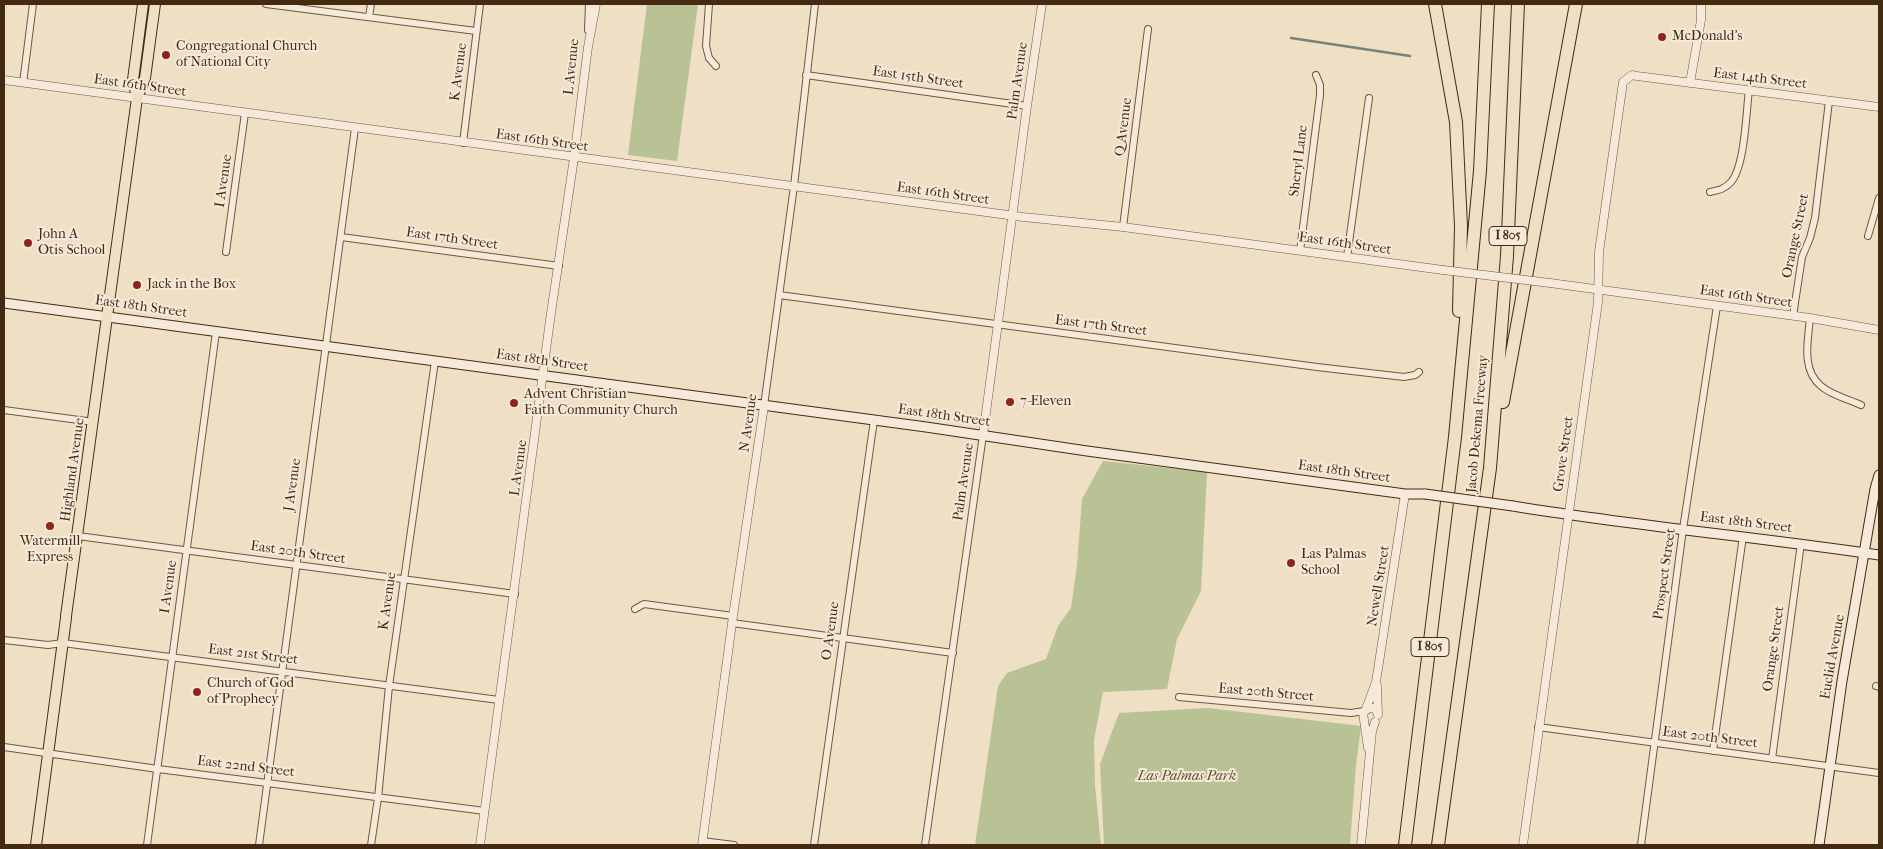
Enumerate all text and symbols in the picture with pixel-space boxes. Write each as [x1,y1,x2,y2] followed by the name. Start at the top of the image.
[1672,29,1743,45] place label: McDonald's
[1656,31,1668,43] marker: McDonald's
[561,38,583,96] street label: L Avenue
[176,39,317,72] place label: Congregational Church of National City
[1004,41,1032,121] street label: Palm Avenue
[447,42,471,102] street label: K Avenue
[160,49,172,61] marker: Congregational Church of National City
[871,63,965,93] street label: East 15th Street
[1712,65,1808,93] street label: East 14th Street
[93,71,187,101] street label: East 16th Street
[1112,97,1136,157] street label: Q Avenue
[1286,124,1312,198] street label: Sheryl Lane
[495,126,589,156] street label: East 16th Street
[212,153,236,209] street label: I Avenue
[896,179,990,209] street label: East 16th Street
[1779,192,1813,280] street label: Orange Street
[405,224,499,254] street label: East 17th Street
[38,227,105,260] place label: John A Otis School
[1489,227,1527,246] road number: I 805
[1298,229,1392,259] street label: East 16th Street
[22,237,34,249] marker: John A Otis School
[147,277,236,293] place label: Jack in the Box
[131,279,143,291] marker: Jack in the Box
[1699,282,1793,312] street label: East 16th Street
[94,292,188,322] street label: East 18th Street
[1054,312,1148,340] street label: East 17th Street
[495,346,589,376] street label: East 18th Street
[1464,354,1492,494] street label: Jacob Dekema Freeway
[524,387,678,420] place label: Advent Christian Faith Community Church
[737,393,761,453] street label: N Avenue
[1020,394,1071,410] place label: 7-Eleven
[1004,396,1016,408] marker: 7-Eleven
[508,397,520,409] marker: Advent Christian Faith Community Church
[897,401,991,431] street label: East 18th Street
[1550,415,1578,493] street label: Grove Street
[57,417,89,523] street label: Highland Avenue
[507,439,531,497] street label: L Avenue
[950,442,978,522] street label: Palm Avenue
[281,457,305,513] street label: J Avenue
[1297,457,1391,487] street label: East 18th Street
[1699,509,1793,537] street label: East 18th Street
[44,520,56,532] marker: Watermill Express
[1650,527,1680,621] street label: Prospect Street
[20,534,80,566] place label: Watermill Express
[249,538,347,568] street label: East 20th Street
[1364,544,1394,628] street label: Newell Street
[1301,547,1366,580] place label: Las Palmas School
[1285,557,1297,569] marker: Las Palmas School
[157,559,181,615] street label: I Avenue
[376,571,400,631] street label: K Avenue
[819,600,843,662] street label: O Avenue
[1760,605,1788,693] street label: Orange Street
[1817,613,1849,701] street label: Euclid Avenue
[1411,638,1449,656] road number: I 805
[207,641,299,669] street label: East 21st Street
[207,676,294,709] place label: Church of God of Prophecy
[1217,680,1315,706] street label: East 20th Street
[191,686,203,698] marker: Church of God of Prophecy
[1661,724,1759,752] street label: East 20th Street
[196,753,296,781] street label: East 22nd Street
[1138,769,1236,785] park label: Las Palmas Park

